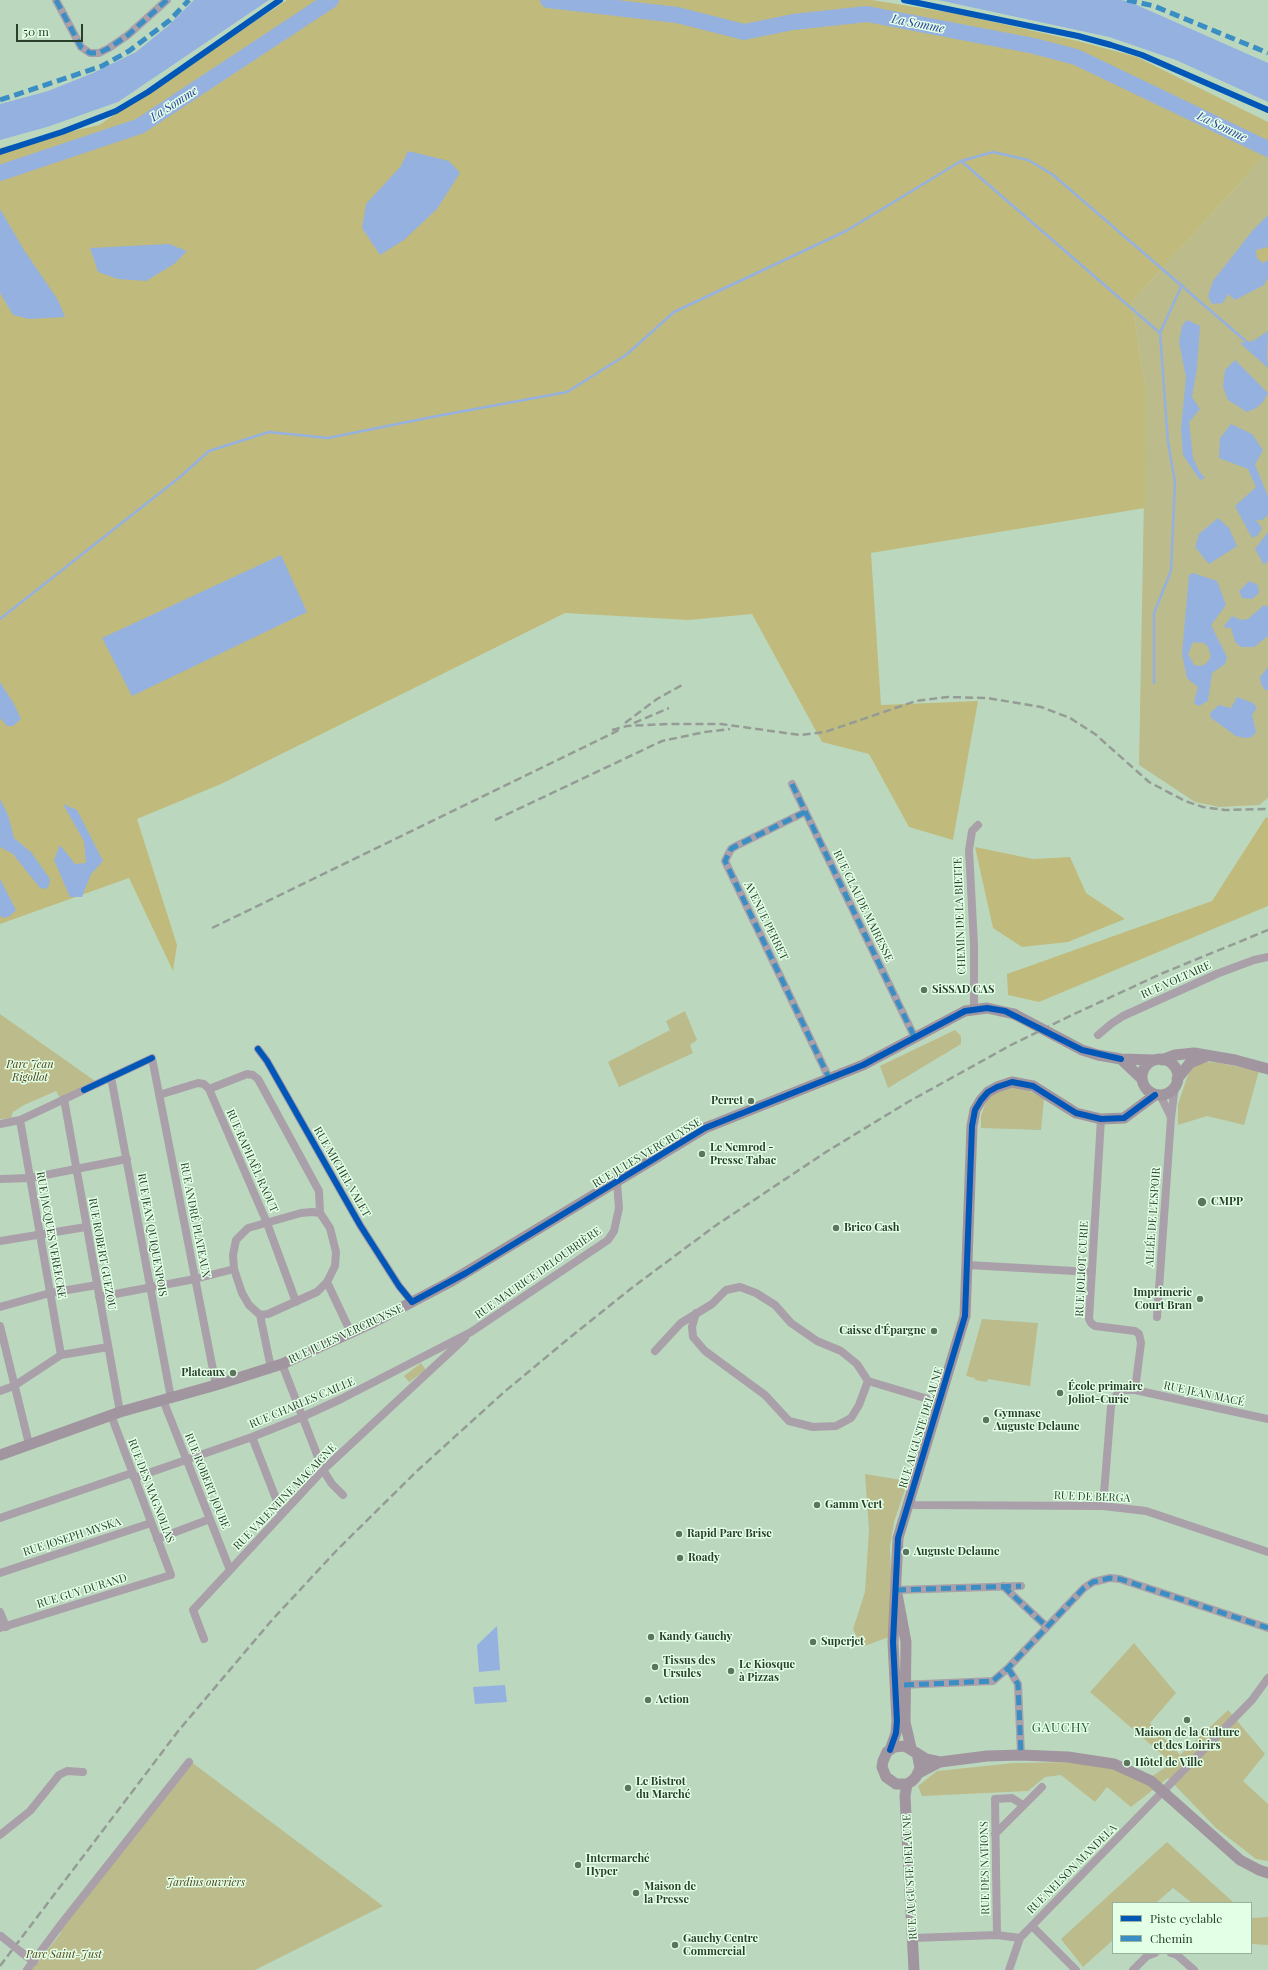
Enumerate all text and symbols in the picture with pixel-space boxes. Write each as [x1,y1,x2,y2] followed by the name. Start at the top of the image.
[890,12,946,36] water label: La Somme
[18,16,85,42] scale bar
[23,23,49,39] text: 50 m
[148,83,200,125] water label: La Somme
[1195,109,1249,145] water label: La Somme
[830,848,896,964] street label: RUE CLAUDE MAIRESSE
[951,857,969,975] street label: CHEMIN DE LA BIETTE
[741,880,791,962] street label: AVENUE PERRET
[1139,959,1213,1001] street label: RUE VOLTAIRE
[932,983,994,997] place label: SiSSAD CAS
[919,985,929,995] marker: SiSSAD CAS
[6,1058,54,1084] park label: Parc Jean Rigollot
[711,1094,743,1108] place label: Perret
[746,1096,756,1106] marker: Perret
[223,1107,281,1215] street label: RUE RAPHAËL RAOUT
[590,1115,704,1191] street label: RUE JULES VERCRUYSSE
[311,1125,373,1219] street label: RUE MICHEL VALET
[710,1141,776,1167] place label: Le Nemrod - Presse Tabac
[697,1149,707,1159] marker: Le Nemrod - Presse Tabac
[177,1161,213,1279] street label: RUE ANDRÉ PLATEAUX
[1143,1167,1163,1267] street label: ALLÉE DE L'ESPOIR
[33,1171,69,1299] street label: RUE JACQUES VEREECKE
[135,1172,169,1298] street label: RUE JEAN QUIQUENPOIS
[1211,1195,1243,1209] place label: CMPP
[1196,1196,1208,1208] marker: CMPP
[86,1197,118,1311] street label: RUE ROBERT GUEZOU
[844,1221,899,1235] place label: Brico Cash
[1073,1221,1091,1317] street label: RUE JOLIOT CURIE
[831,1223,841,1233] marker: Brico Cash
[473,1224,603,1322] street label: RUE MAURICE DELOUBRIÈRE
[1133,1286,1192,1312] place label: Imprimerie Court Bran
[1195,1294,1205,1304] marker: Imprimerie Court Bran
[287,1302,405,1366] street label: RUE JULES VERCRUYSSE
[839,1324,926,1338] place label: Caisse d'Épargne
[929,1326,939,1336] marker: Caisse d'Épargne
[181,1366,225,1380] place label: Plateaux
[896,1366,946,1490] street label: RUE AUGUSTE DELAUNE
[228,1368,238,1378] marker: Plateaux
[247,1375,357,1431] street label: RUE CHARLES CAILLE
[1162,1379,1246,1409] street label: RUE JEAN MACÉ
[1068,1380,1143,1406] place label: École primaire Joliot-Curie
[1055,1388,1065,1398] marker: École primaire Joliot-Curie
[994,1407,1080,1433] place label: Gymnase Auguste Delaune
[981,1415,991,1425] marker: Gymnase Auguste Delaune
[182,1431,232,1531] street label: RUE ROBERT JOUBE
[125,1437,177,1545] street label: RUE DES MAGNOLIAS
[231,1441,339,1553] street label: RUE VALENTINE MACAIGNE
[1054,1489,1130,1505] street label: RUE DE BERGA
[825,1498,882,1512] place label: Gamm Vert
[812,1500,822,1510] marker: Gamm Vert
[21,1515,123,1559] street label: RUE JOSEPH MYSKA
[687,1527,772,1541] place label: Rapid Pare Brise
[674,1529,684,1539] marker: Rapid Pare Brise
[914,1545,1000,1559] place label: Auguste Delaune
[901,1547,911,1557] marker: Auguste Delaune
[688,1551,720,1565] place label: Roady
[675,1553,685,1563] marker: Roady
[35,1571,129,1611] street label: RUE GUY DURAND
[659,1630,732,1644] place label: Kandy Gauchy
[646,1632,656,1642] marker: Kandy Gauchy
[821,1635,864,1649] place label: Superjet
[808,1637,818,1647] marker: Superjet
[663,1654,715,1680] place label: Tissus des Ursules
[739,1658,795,1684] place label: Le Kiosque à Pizzas
[650,1662,660,1672] marker: Tissus des Ursules
[726,1666,736,1676] marker: Le Kiosque à Pizzas
[656,1693,689,1707] place label: Action
[643,1695,653,1705] marker: Action
[1182,1715,1192,1725] marker: Maison de la Culture et des Loirirs
[1032,1720,1090,1736] district label: GAUCHY
[1134,1726,1240,1752] place label: Maison de la Culture et des Loirirs
[1135,1756,1203,1770] place label: Hôtel de Ville
[1122,1758,1132,1768] marker: Hôtel de Ville
[636,1775,690,1801] place label: Le Bistrot du Marché
[623,1783,633,1793] marker: Le Bistrot du Marché
[900,1814,920,1940] street label: RUE AUGUSTE DELAUNE
[978,1821,992,1915] street label: RUE DES NATIONS
[1024,1821,1120,1917] street label: RUE NELSON MANDELA
[586,1852,650,1878] place label: Intermarché Hyper
[573,1860,583,1870] marker: Intermarché Hyper
[167,1876,245,1890] park label: Jardins ouvriers
[644,1880,696,1906] place label: Maison de la Presse
[631,1888,641,1898] marker: Maison de la Presse
[1112,1902,1252,1954] legend
[1150,1910,1222,1926] text: Piste cyclable
[1150,1930,1193,1946] text: Chemin
[683,1932,758,1958] place label: Gauchy Centre Commercial
[670,1940,680,1950] marker: Gauchy Centre Commercial
[26,1948,102,1962] park label: Parc Saint-Just

